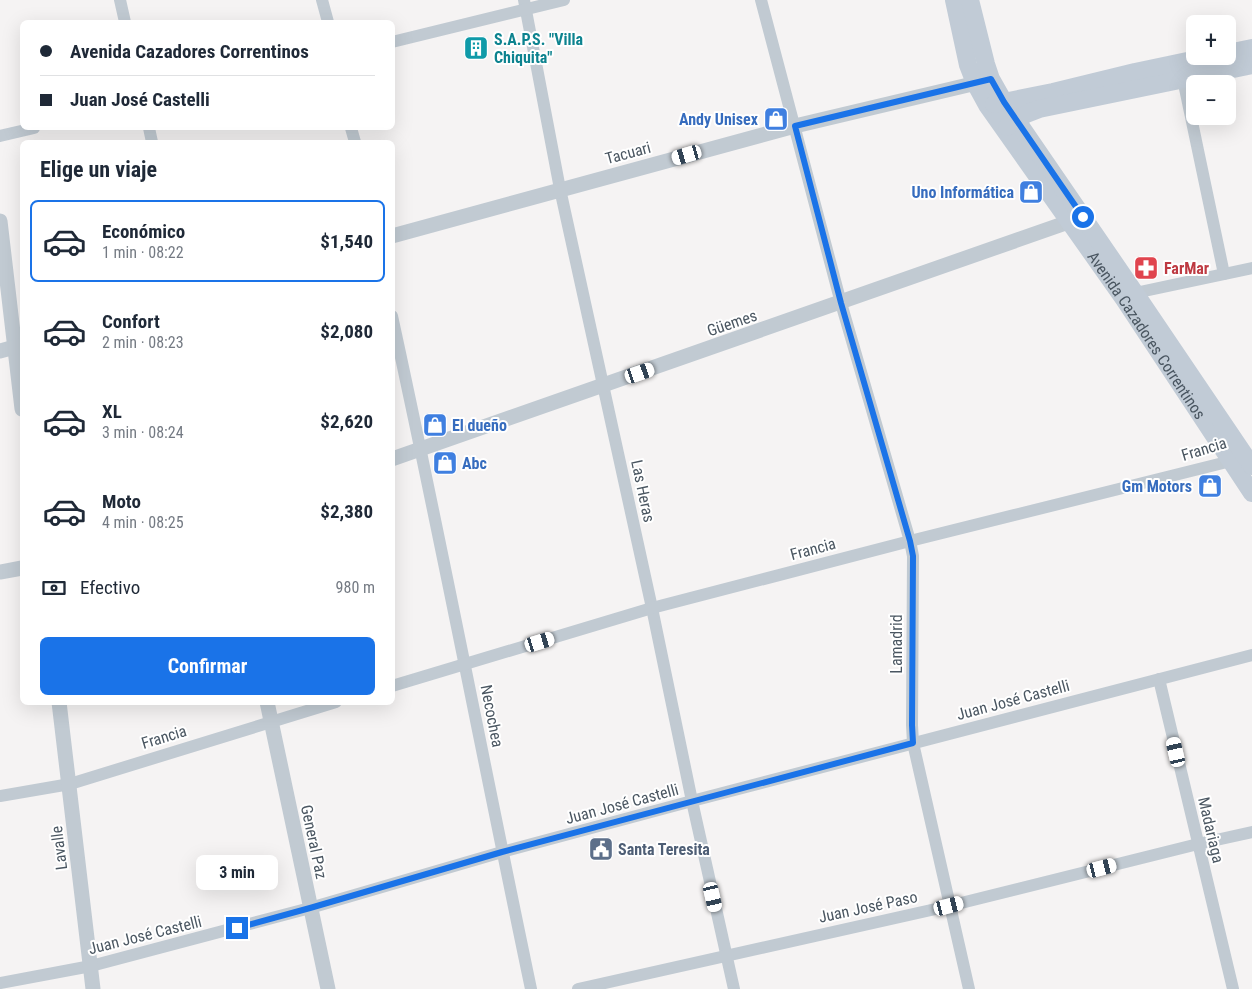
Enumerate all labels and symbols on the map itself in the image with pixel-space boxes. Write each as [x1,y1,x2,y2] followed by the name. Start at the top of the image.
[494,30,584,67] place label: S.A.P.S. "Villa Chiquita"
[463,35,489,61] building icon: S.A.P.S. "Villa Chiquita"
[763,106,789,132] shop icon: Andy Unisex
[679,110,759,129] place label: Andy Unisex
[603,138,653,168] street label: Tacuari
[670,144,703,166] car
[1018,179,1044,205] shop icon: Uno Informática
[911,183,1014,202] place label: Uno Informática
[1072,206,1094,228] route start
[1084,248,1210,422] street label: Avenida Cazadores Correntinos
[1133,255,1159,281] pharmacy icon: FarMar
[1164,259,1209,278] place label: FarMar
[705,306,759,340] street label: Güemes
[623,361,656,385] car
[422,412,448,438] shop icon: El dueño
[452,416,507,435] place label: El dueño
[1179,433,1229,465] street label: Francia
[432,450,458,476] shop icon: Abc
[462,454,487,473] place label: Abc
[627,458,659,524] street label: Las Heras
[1197,473,1223,499] shop icon: Gm Motors
[1122,477,1192,496] place label: Gm Motors
[788,534,838,564] street label: Francia
[887,614,906,674] street label: Lamadrid
[523,630,556,654] car
[954,676,1072,724] street label: Juan José Castelli
[477,683,507,749] street label: Necochea
[139,721,189,753] street label: Francia
[1165,736,1186,768] car
[563,780,681,828] street label: Juan José Castelli
[1194,795,1228,865] street label: Madariaga
[297,803,331,881] street label: General Paz
[47,825,71,871] street label: Lavalle
[588,836,614,862] public building icon: Santa Teresita
[618,840,710,859] place label: Santa Teresita
[196,856,278,890] callout: 3 min
[1085,857,1118,879] car
[702,881,723,913] car
[817,887,919,927] street label: Juan José Paso
[932,895,965,917] car
[86,912,204,958] street label: Juan José Castelli
[226,917,248,939] route end

